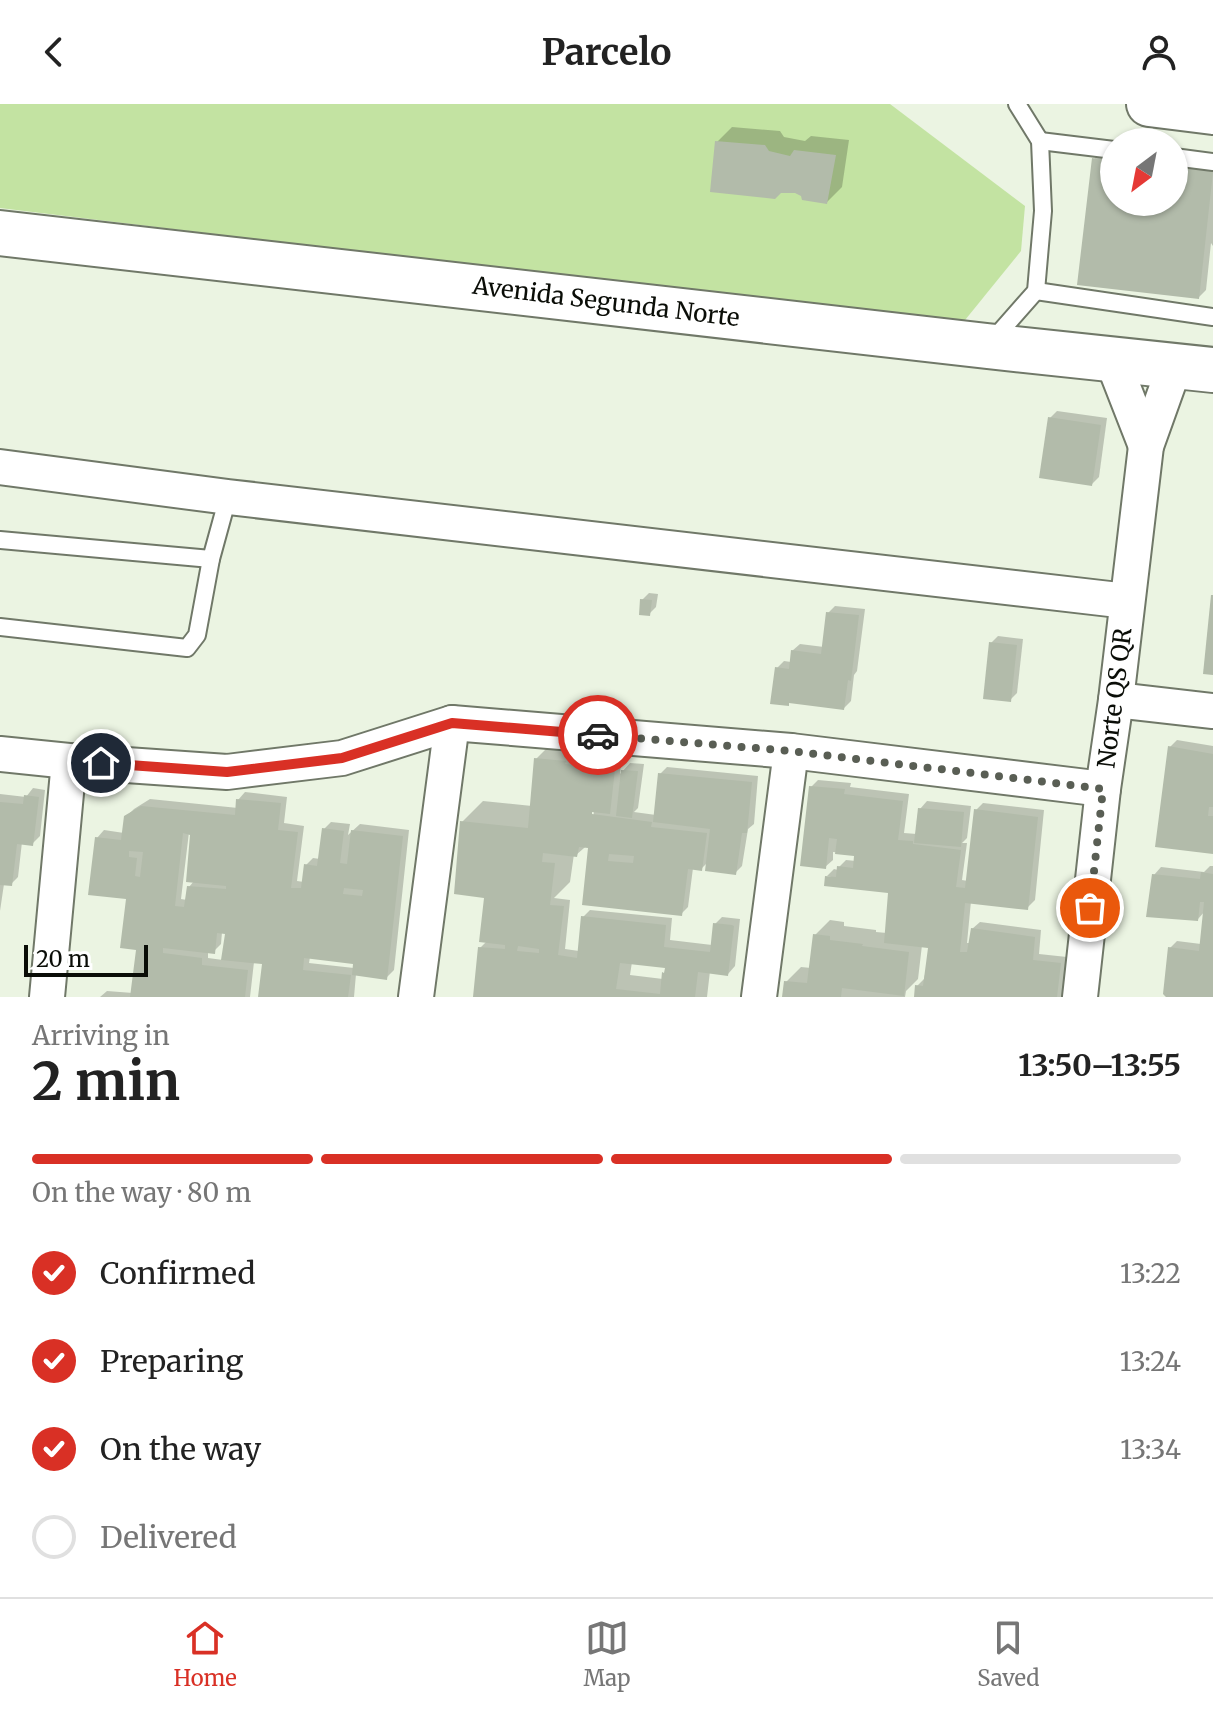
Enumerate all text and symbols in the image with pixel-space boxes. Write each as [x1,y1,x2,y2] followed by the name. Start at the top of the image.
[32,30,76,74] icon: back
[541,30,672,75] text: Parcelo
[1137,30,1181,74] icon: person
[1100,128,1188,216] north arrow
[1100,128,1188,216] map controls
[470,270,741,333] street label: Avenida Segunda Norte
[1091,626,1139,770] street label: Norte QS QR
[558,695,638,775] courier
[576,713,620,757] icon: car
[67,729,135,797] pin
[79,741,123,785] icon: home
[1056,874,1124,942] pin
[1068,886,1112,930] icon: bag
[24,941,148,977] scale bar
[36,945,90,973] text: 20 m
[32,1019,170,1052] text: Arriving in
[1018,1046,1181,1084] text: 13:50–13:55
[32,1049,180,1114] text: 2 min
[32,1176,251,1209] text: On the way · 80 m
[32,1251,76,1295] icon: check
[100,1254,255,1292] text: Confirmed
[1120,1257,1181,1290] text: 13:22
[32,1339,76,1383] icon: check
[100,1342,243,1380] text: Preparing
[1120,1345,1181,1378] text: 13:24
[32,1427,76,1471] icon: check
[100,1430,261,1468] text: On the way
[1120,1433,1181,1466] text: 13:34
[100,1518,237,1556] text: Delivered
[173,1616,237,1692] tab: Home
[584,1616,630,1692] tab: Map
[977,1616,1040,1692] tab: Saved

